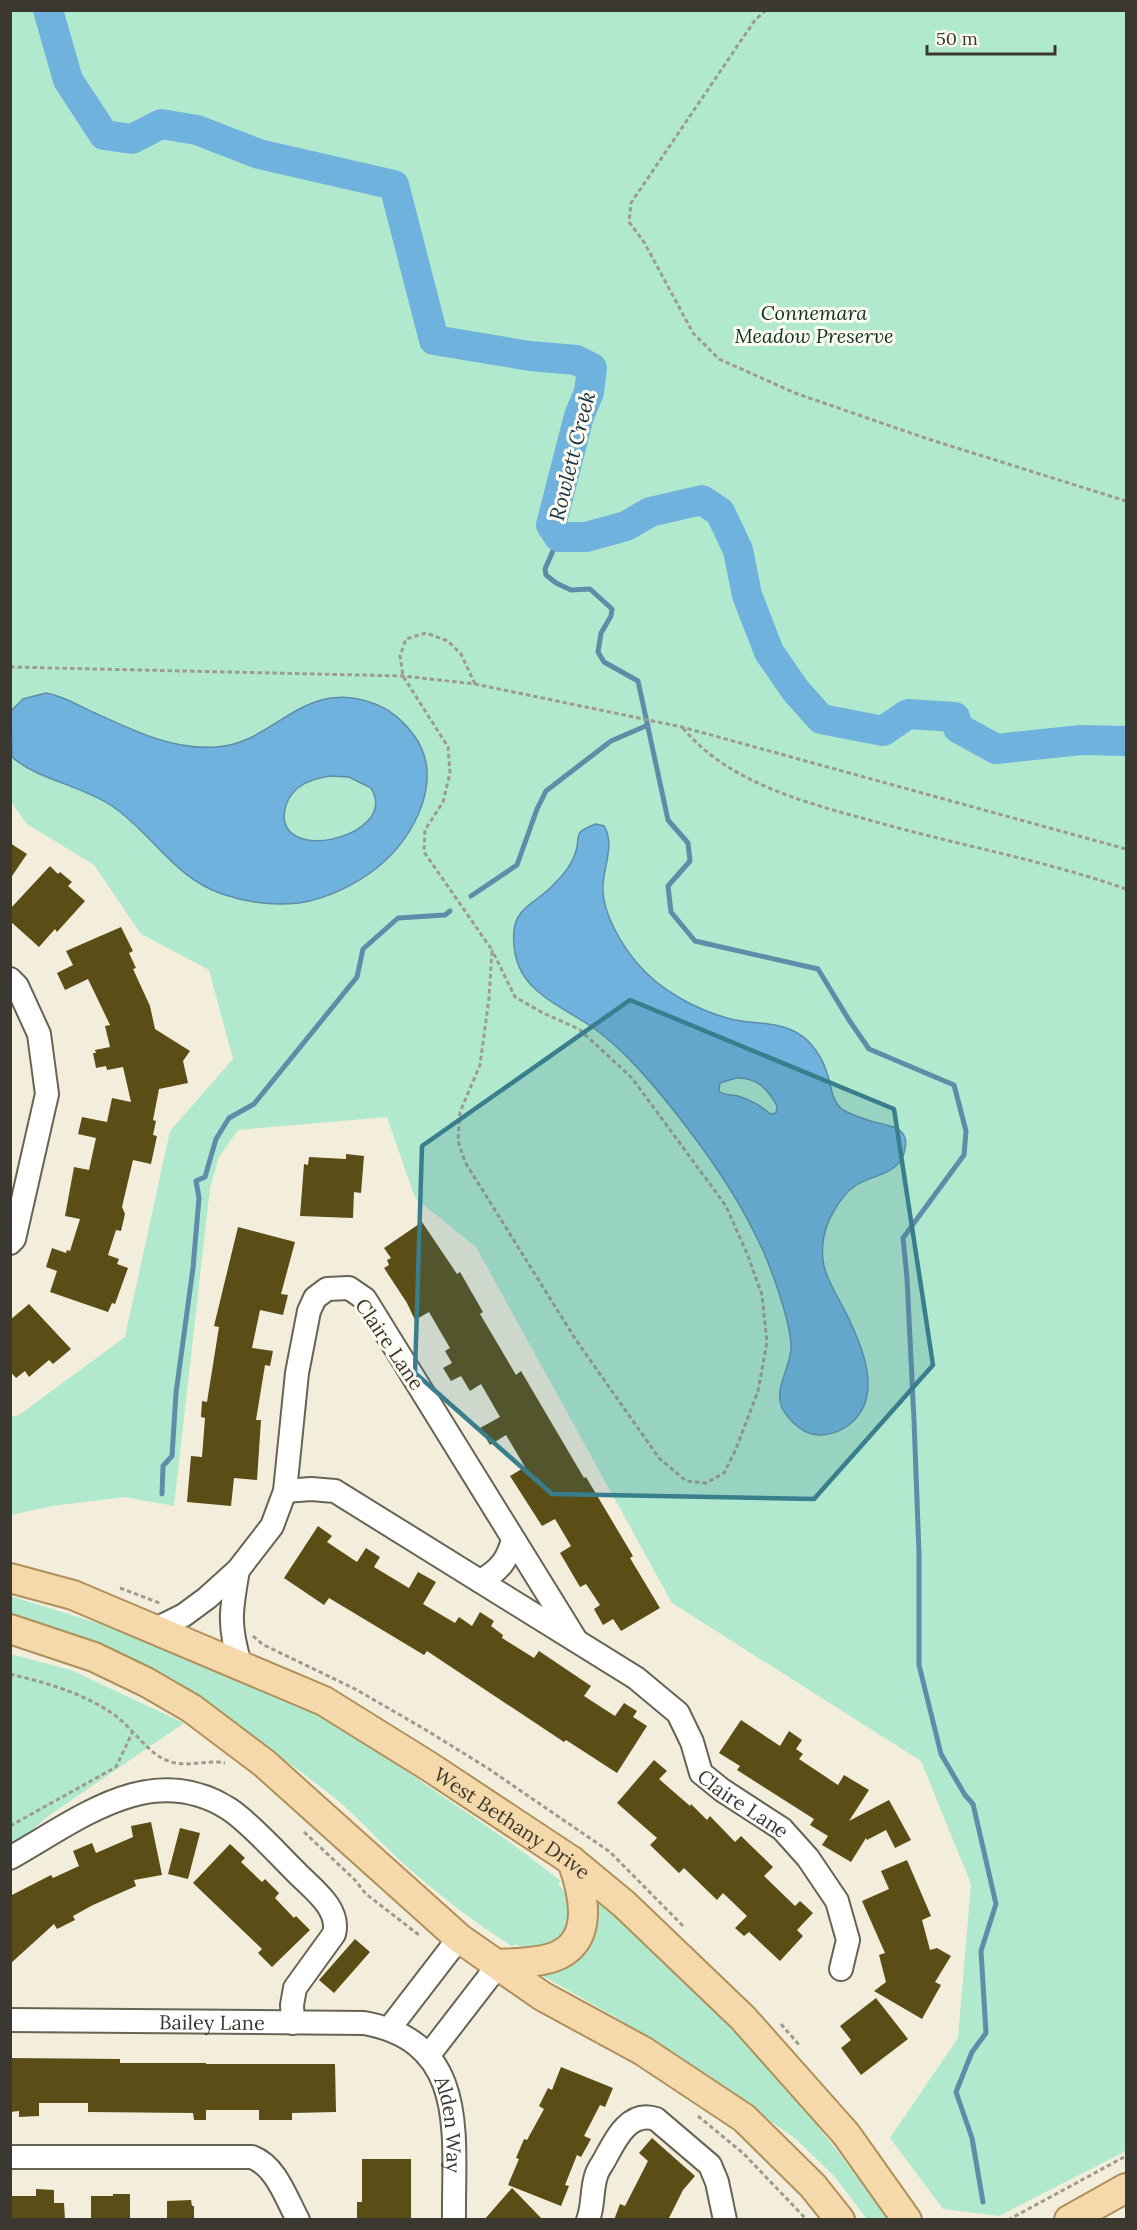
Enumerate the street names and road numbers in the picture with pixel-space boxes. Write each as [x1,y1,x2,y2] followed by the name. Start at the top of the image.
[350,1293,430,1395] street label: Claire Lane
[430,1761,596,1884] street label: West Bethany Drive
[693,1763,796,1842] street label: Claire Lane
[159,2009,265,2035] street label: Bailey Lane
[429,2071,467,2173] street label: Alden Way

